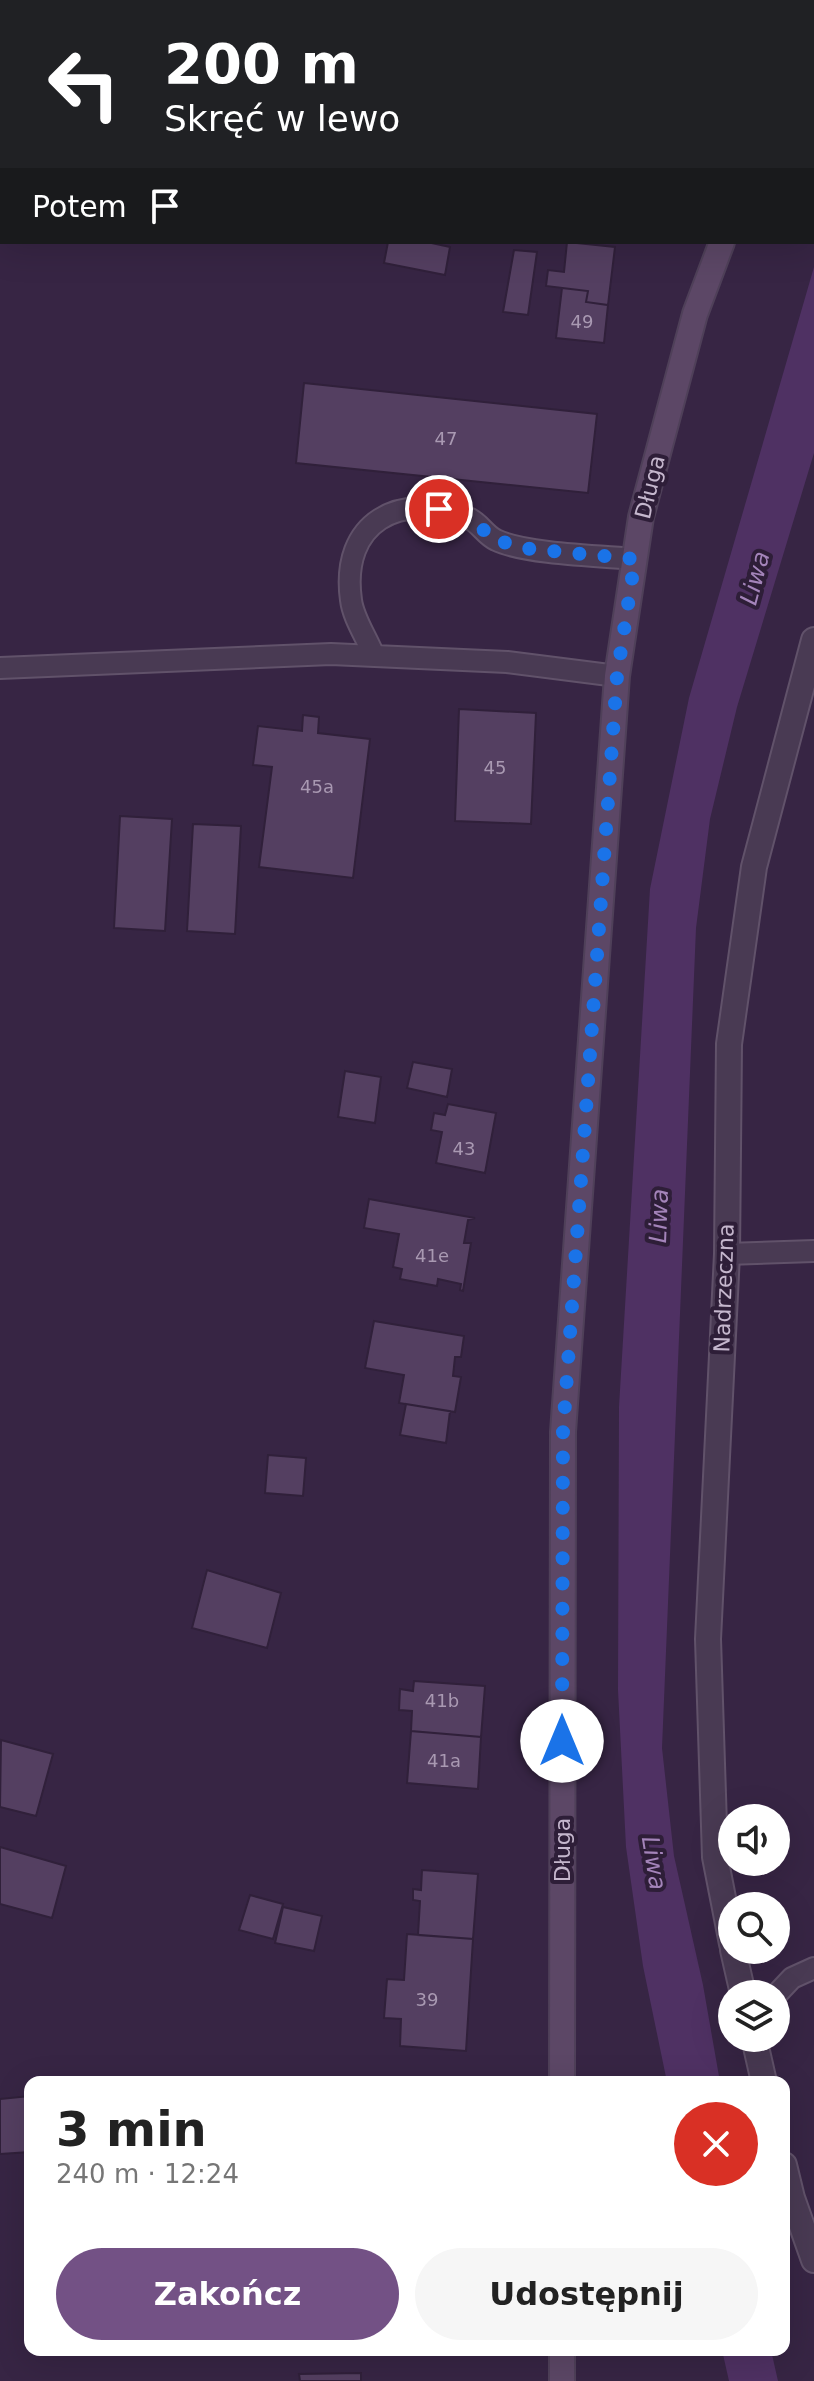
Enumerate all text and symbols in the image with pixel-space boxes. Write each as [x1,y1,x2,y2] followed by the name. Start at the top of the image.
[164,31,359,96] text: 200 m
[32,32,136,136] icon: left
[164,98,400,139] text: Skręć w lewo
[143,184,187,228] icon: arrive
[32,189,127,224] text: Potem
[571,311,593,332] house number: 49
[435,428,457,449] house number: 47
[630,453,670,521] street label: Długa
[405,475,473,543] pin
[417,487,461,531] icon: arrive
[734,548,776,608] water label: Liwa
[484,757,506,778] house number: 45
[300,776,334,797] house number: 45a
[453,1138,475,1159] house number: 43
[644,1188,674,1244] water label: Liwa
[709,1223,739,1353] street label: Nadrzeczna
[415,1245,449,1266] house number: 41e
[425,1690,459,1711] house number: 41b
[520,1699,604,1783] position arrow
[427,1750,461,1771] house number: 41a
[718,1804,790,2052] map controls
[718,1804,790,1876] button: sound
[550,1818,575,1882] street label: Długa
[636,1834,672,1892] water label: Liwa
[718,1892,790,1964] button: search
[718,1980,790,2052] button: layers
[416,1989,438,2010] house number: 39
[56,2101,207,2157] text: 3 min
[674,2102,758,2186] button: close
[56,2159,239,2189] text: 240 m · 12:24
[56,2248,399,2340] button: Zakończ
[415,2248,758,2340] button: Udostępnij

